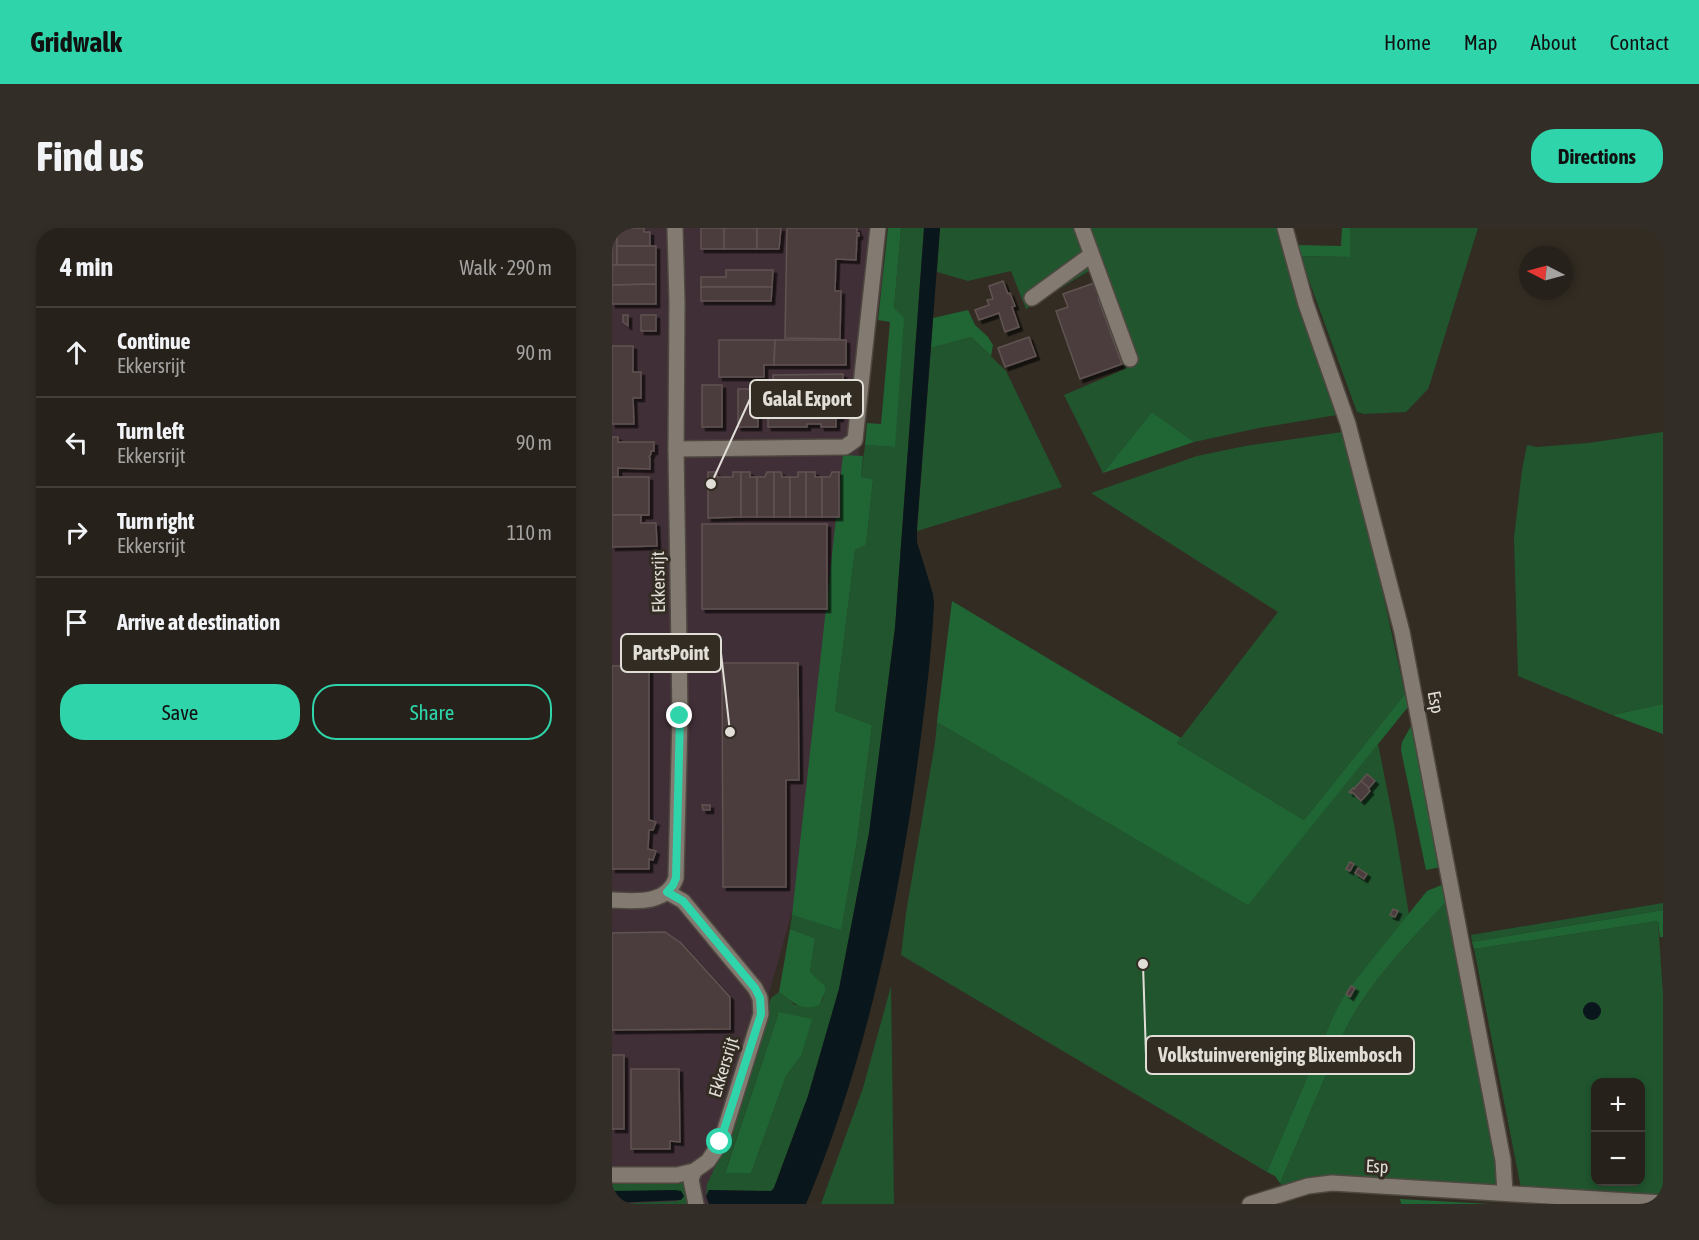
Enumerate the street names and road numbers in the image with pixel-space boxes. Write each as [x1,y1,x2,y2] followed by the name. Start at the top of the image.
[647,551,669,613] street label: Ekkersrijt
[1424,689,1448,715] street label: Esp
[704,1034,742,1100] street label: Ekkersrijt
[1365,1155,1389,1177] street label: Esp

